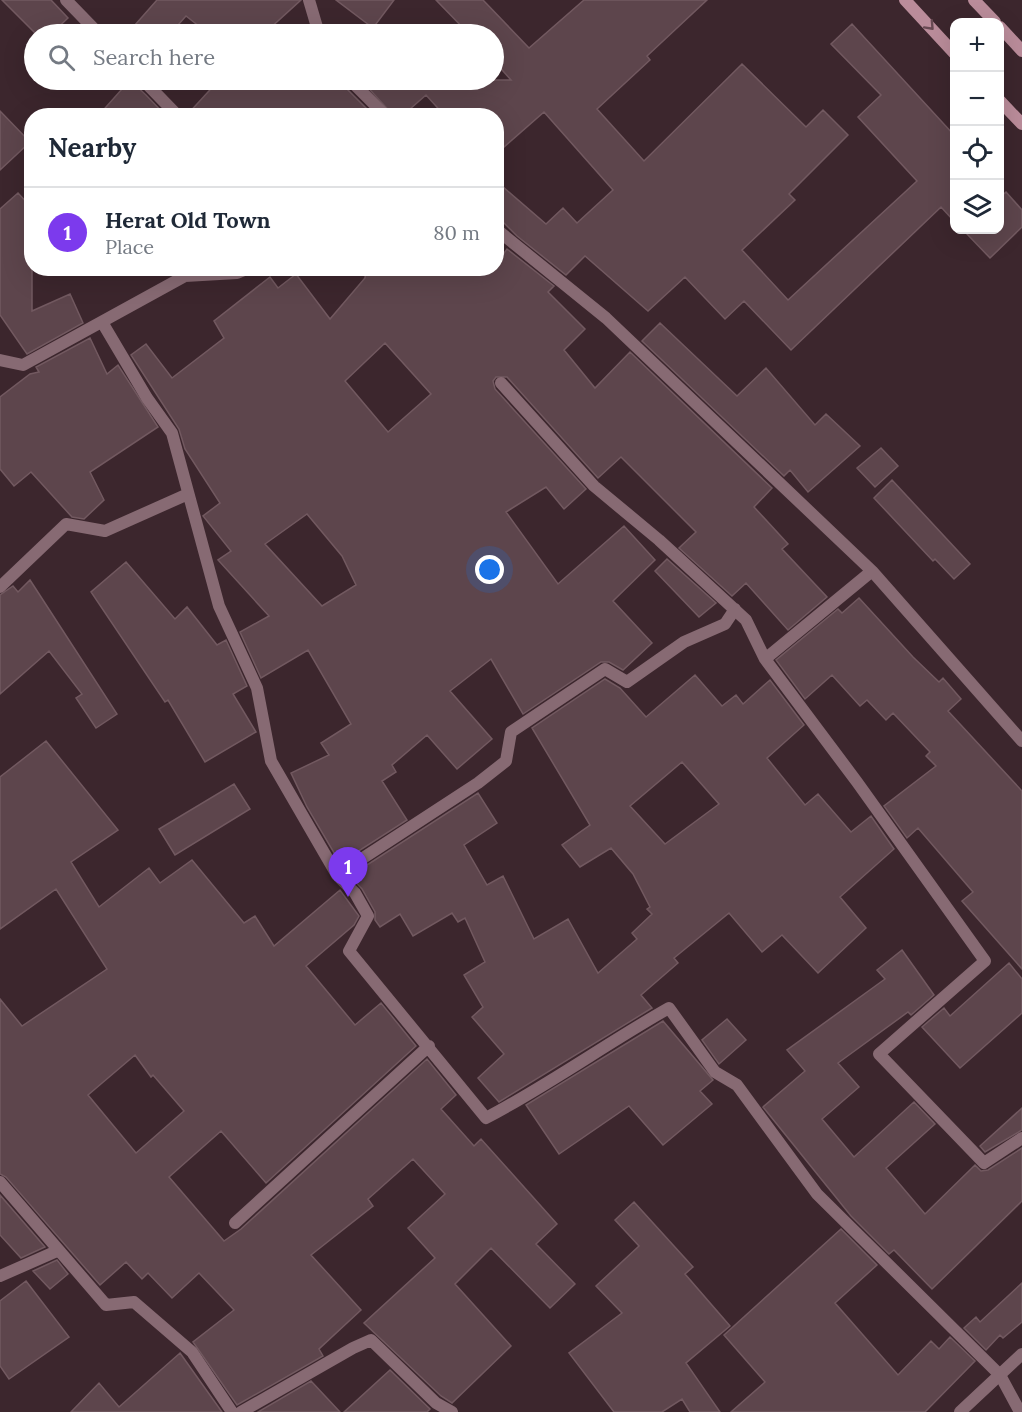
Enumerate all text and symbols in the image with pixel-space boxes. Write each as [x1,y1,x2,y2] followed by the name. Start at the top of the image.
[950,18,1004,234] map controls
[950,18,1004,72] button: +
[922,19,933,30] one-way arrow
[24,24,504,90] search box
[45,41,78,74] icon: search
[93,43,215,71] text: Search here
[950,72,1004,126] button: −
[950,126,1004,180] button: locate
[48,131,136,164] text: Nearby
[950,180,1004,234] button: layers
[105,206,271,234] text: Herat Old Town
[63,220,72,245] text: 1
[433,220,480,245] text: 80 m
[105,234,154,259] text: Place
[475,555,504,584] your location
[328,848,368,897] pin: 1

